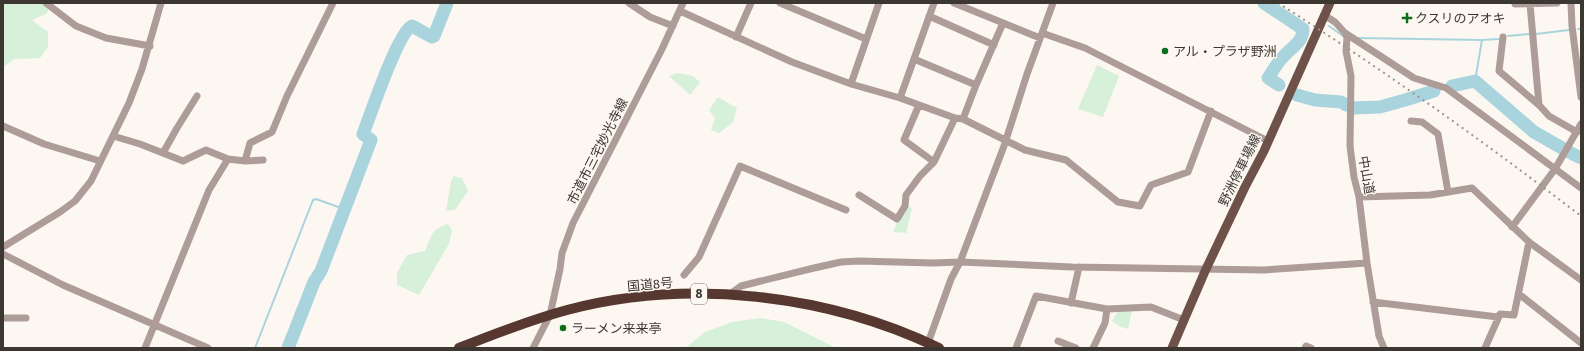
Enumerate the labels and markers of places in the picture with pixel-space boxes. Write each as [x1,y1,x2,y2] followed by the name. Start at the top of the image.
[1415,11,1506,26] place label: クスリのアオキ
[1402,13,1412,23] marker: クスリのアオキ
[1173,44,1277,59] place label: アル・プラザ野洲
[1160,46,1170,56] marker: アル・プラザ野洲
[571,321,661,336] place label: ラーメン来来亭
[558,323,568,333] marker: ラーメン来来亭

